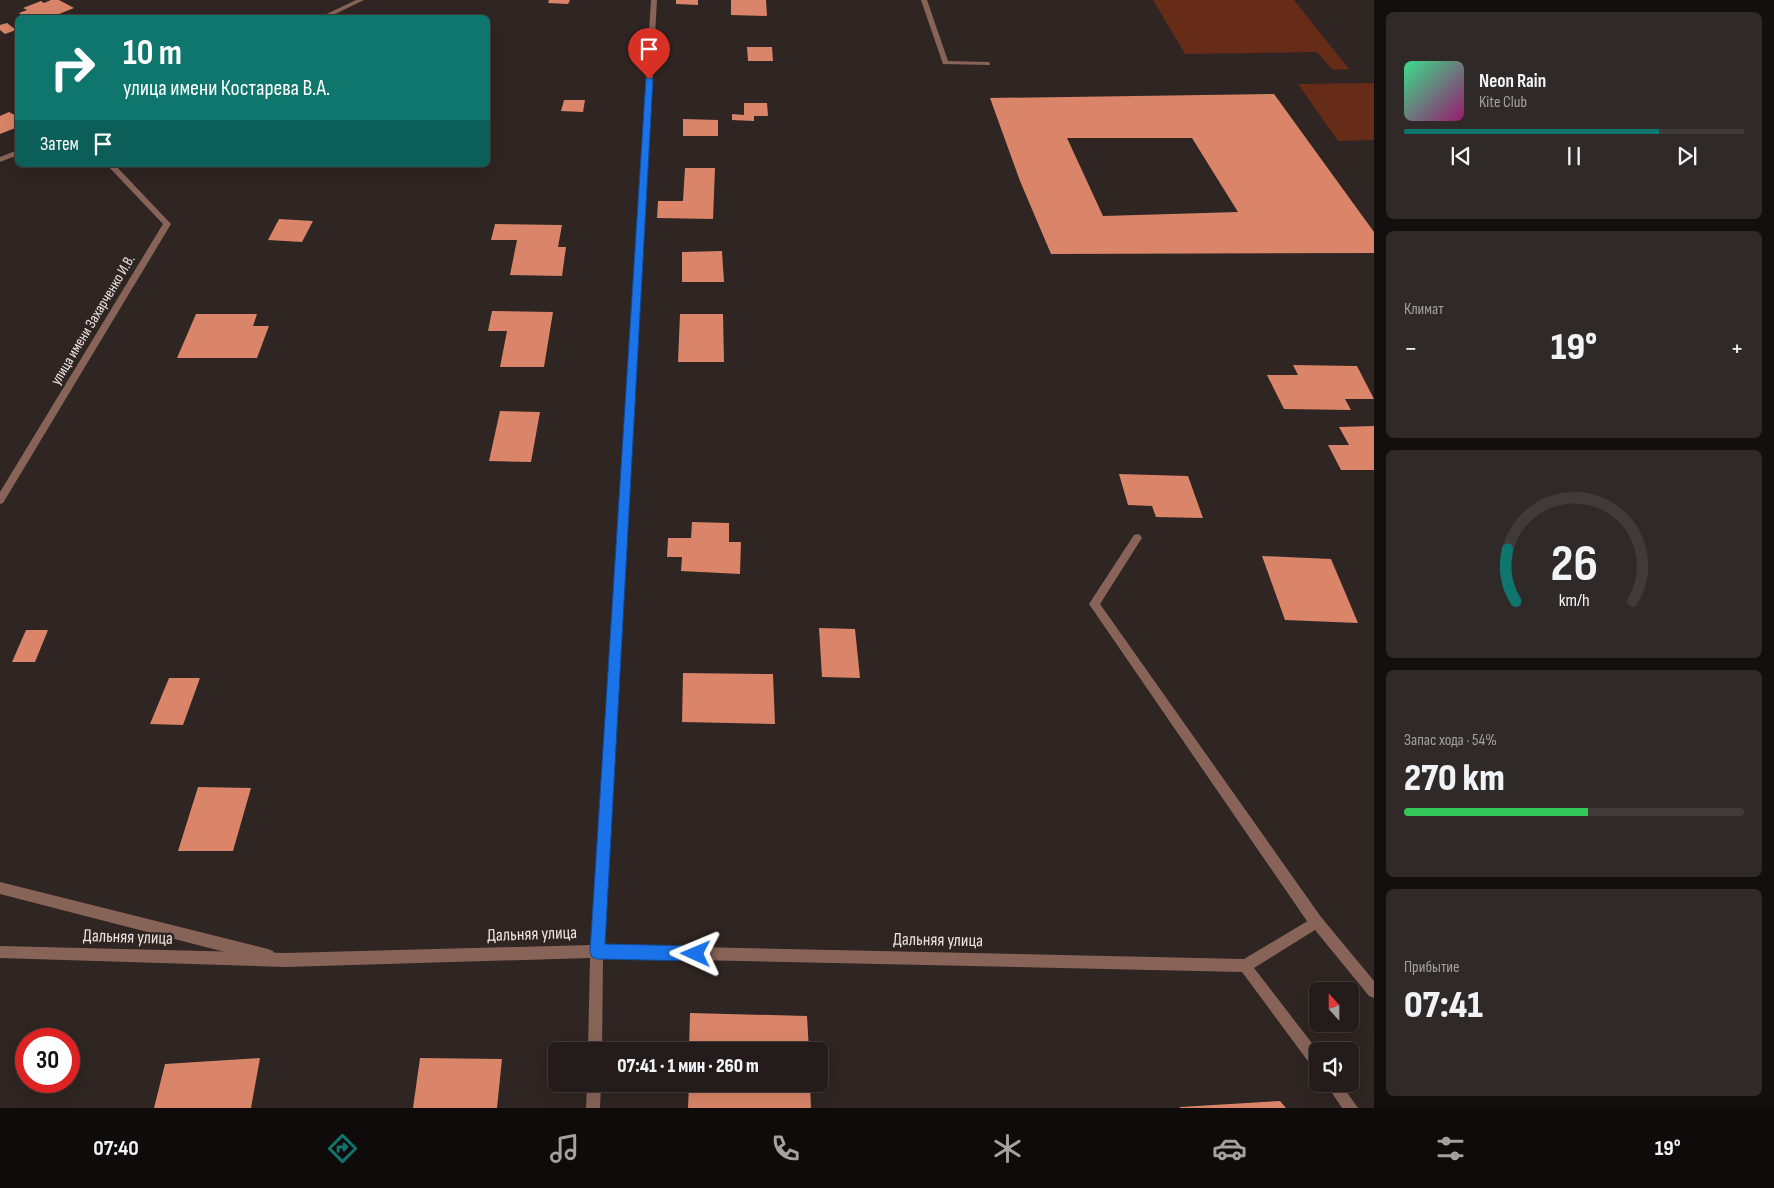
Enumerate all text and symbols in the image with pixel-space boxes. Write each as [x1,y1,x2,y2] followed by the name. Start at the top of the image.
[628,28,670,79] pin
[123,32,182,75] text: 10 m
[40,35,105,100] icon: right
[635,35,663,63] icon: arrive
[1479,70,1546,93] text: Neon Rain
[123,75,330,102] text: улица имени Костарева В.А.
[1479,93,1527,112] text: Kite Club
[89,130,117,158] icon: arrive
[40,133,79,156] text: Затем
[1447,142,1475,170] icon: previous
[1560,142,1588,170] icon: pause
[1673,142,1701,170] icon: next
[47,251,140,389] street label: улица имени Захарченко И.В.
[1404,300,1444,319] text: Климат
[1551,325,1597,370] text: 19°
[1404,332,1418,365] text: −
[1730,332,1744,365] text: +
[1550,533,1598,596] text: 26
[1559,590,1589,611] text: km/h
[1404,731,1497,750] text: Запас хода · 54%
[1404,756,1505,801] text: 270 km
[487,922,577,946] street label: Дальняя улица
[83,925,173,949] street label: Дальняя улица
[669,927,721,979] position arrow
[893,929,983,951] street label: Дальняя улица
[1404,958,1459,977] text: Прибытие
[1309,982,1359,1032] north arrow
[1309,982,1359,1092] map controls
[1404,983,1483,1028] text: 07:41
[15,1028,80,1093] speed limit sign: 30
[1309,1042,1359,1092] button: sound
[617,1055,759,1078] text: 07:41 · 1 мин · 260 m
[325,1131,360,1166] icon: directions
[547,1131,582,1166] icon: music
[768,1131,803,1166] icon: phone
[990,1131,1025,1166] icon: climate
[1212,1131,1247,1166] icon: car
[1433,1131,1468,1166] icon: filters
[93,1135,139,1162] text: 07:40
[1655,1135,1681,1162] text: 19°

